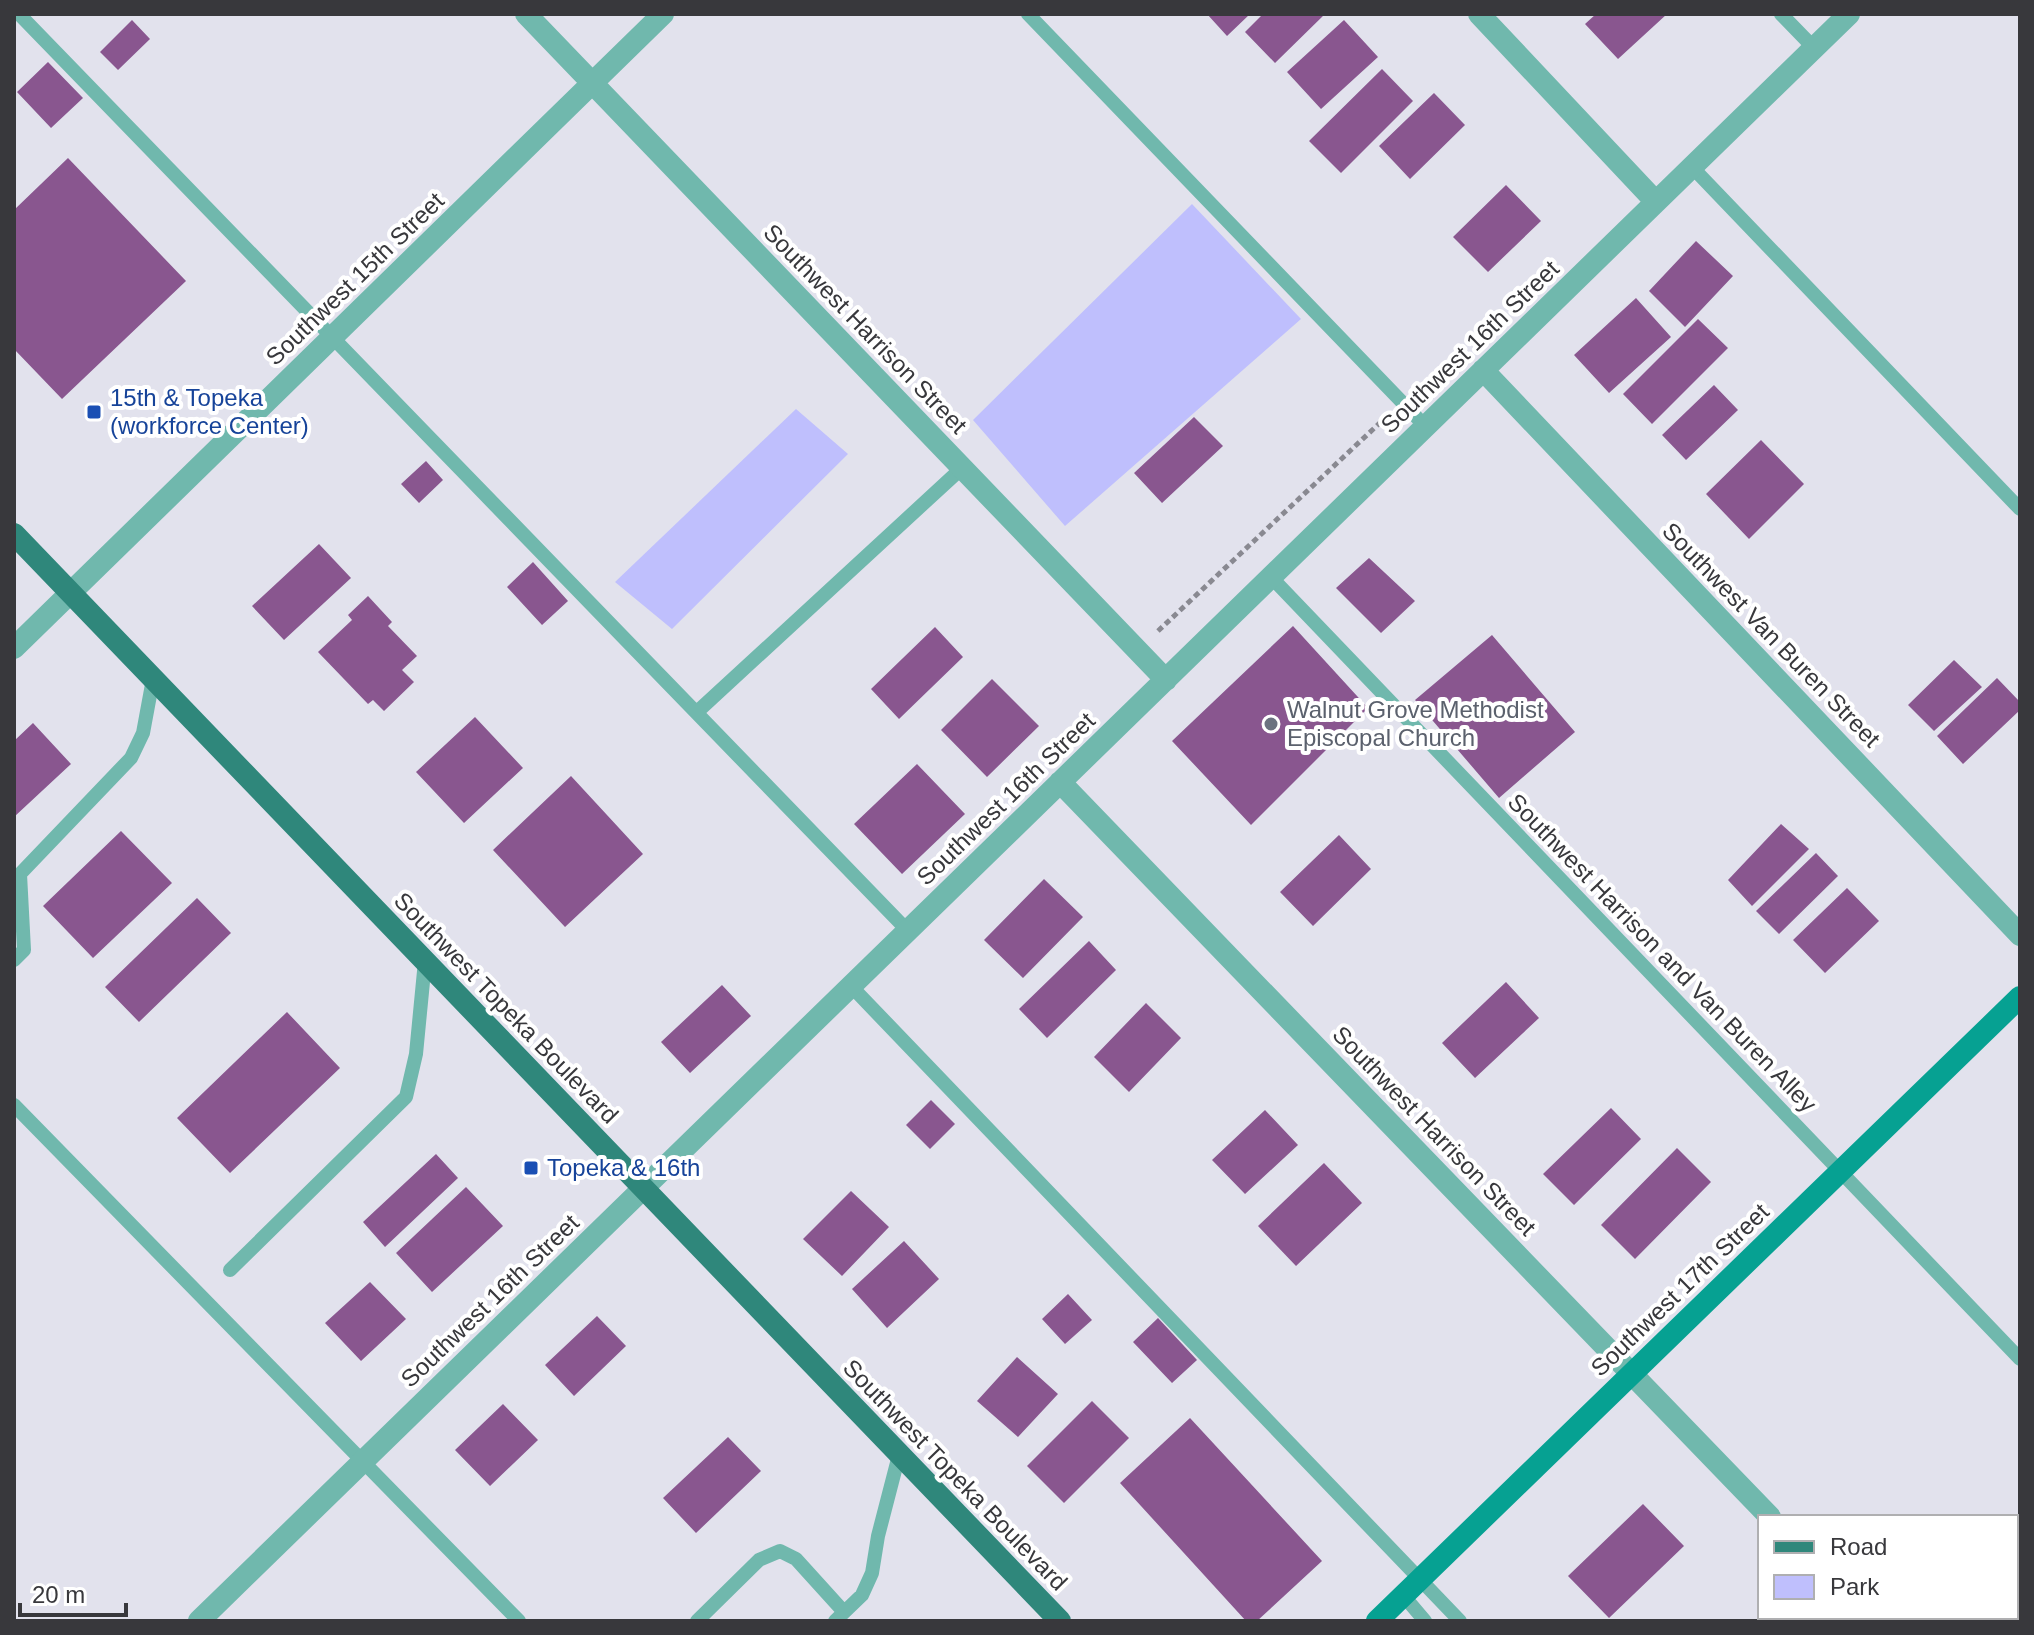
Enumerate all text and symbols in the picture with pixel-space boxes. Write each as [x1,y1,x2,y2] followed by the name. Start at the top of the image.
[260,187,449,370] street label: Southwest 15th Street
[758,219,973,439] street label: Southwest Harrison Street
[1375,255,1564,438] street label: Southwest 16th Street
[110,384,309,439] place label: 15th & Topeka (workforce Center)
[85,403,103,421] marker: 15th & Topeka (workforce Center)
[1657,517,1886,753] street label: Southwest Van Buren Street
[1287,696,1544,751] place label: Walnut Grove Methodist Episcopal Church
[911,707,1100,890] street label: Southwest 16th Street
[1262,715,1280,733] marker: Walnut Grove Methodist Episcopal Church
[1503,788,1822,1117] street label: Southwest Harrison and Van Buren Alley
[389,887,624,1129] street label: Southwest Topeka Boulevard
[1327,1021,1542,1241] street label: Southwest Harrison Street
[547,1154,700,1181] place label: Topeka & 16th
[522,1159,540,1177] marker: Topeka & 16th
[1585,1198,1774,1381] street label: Southwest 17th Street
[395,1209,584,1392] street label: Southwest 16th Street
[838,1354,1073,1596] street label: Southwest Topeka Boulevard
[1758,1515,2018,1619] legend
[1830,1533,1887,1560] text: Road
[20,1567,126,1617] scale bar
[1830,1573,1880,1600] text: Park
[32,1581,85,1608] text: 20 m

